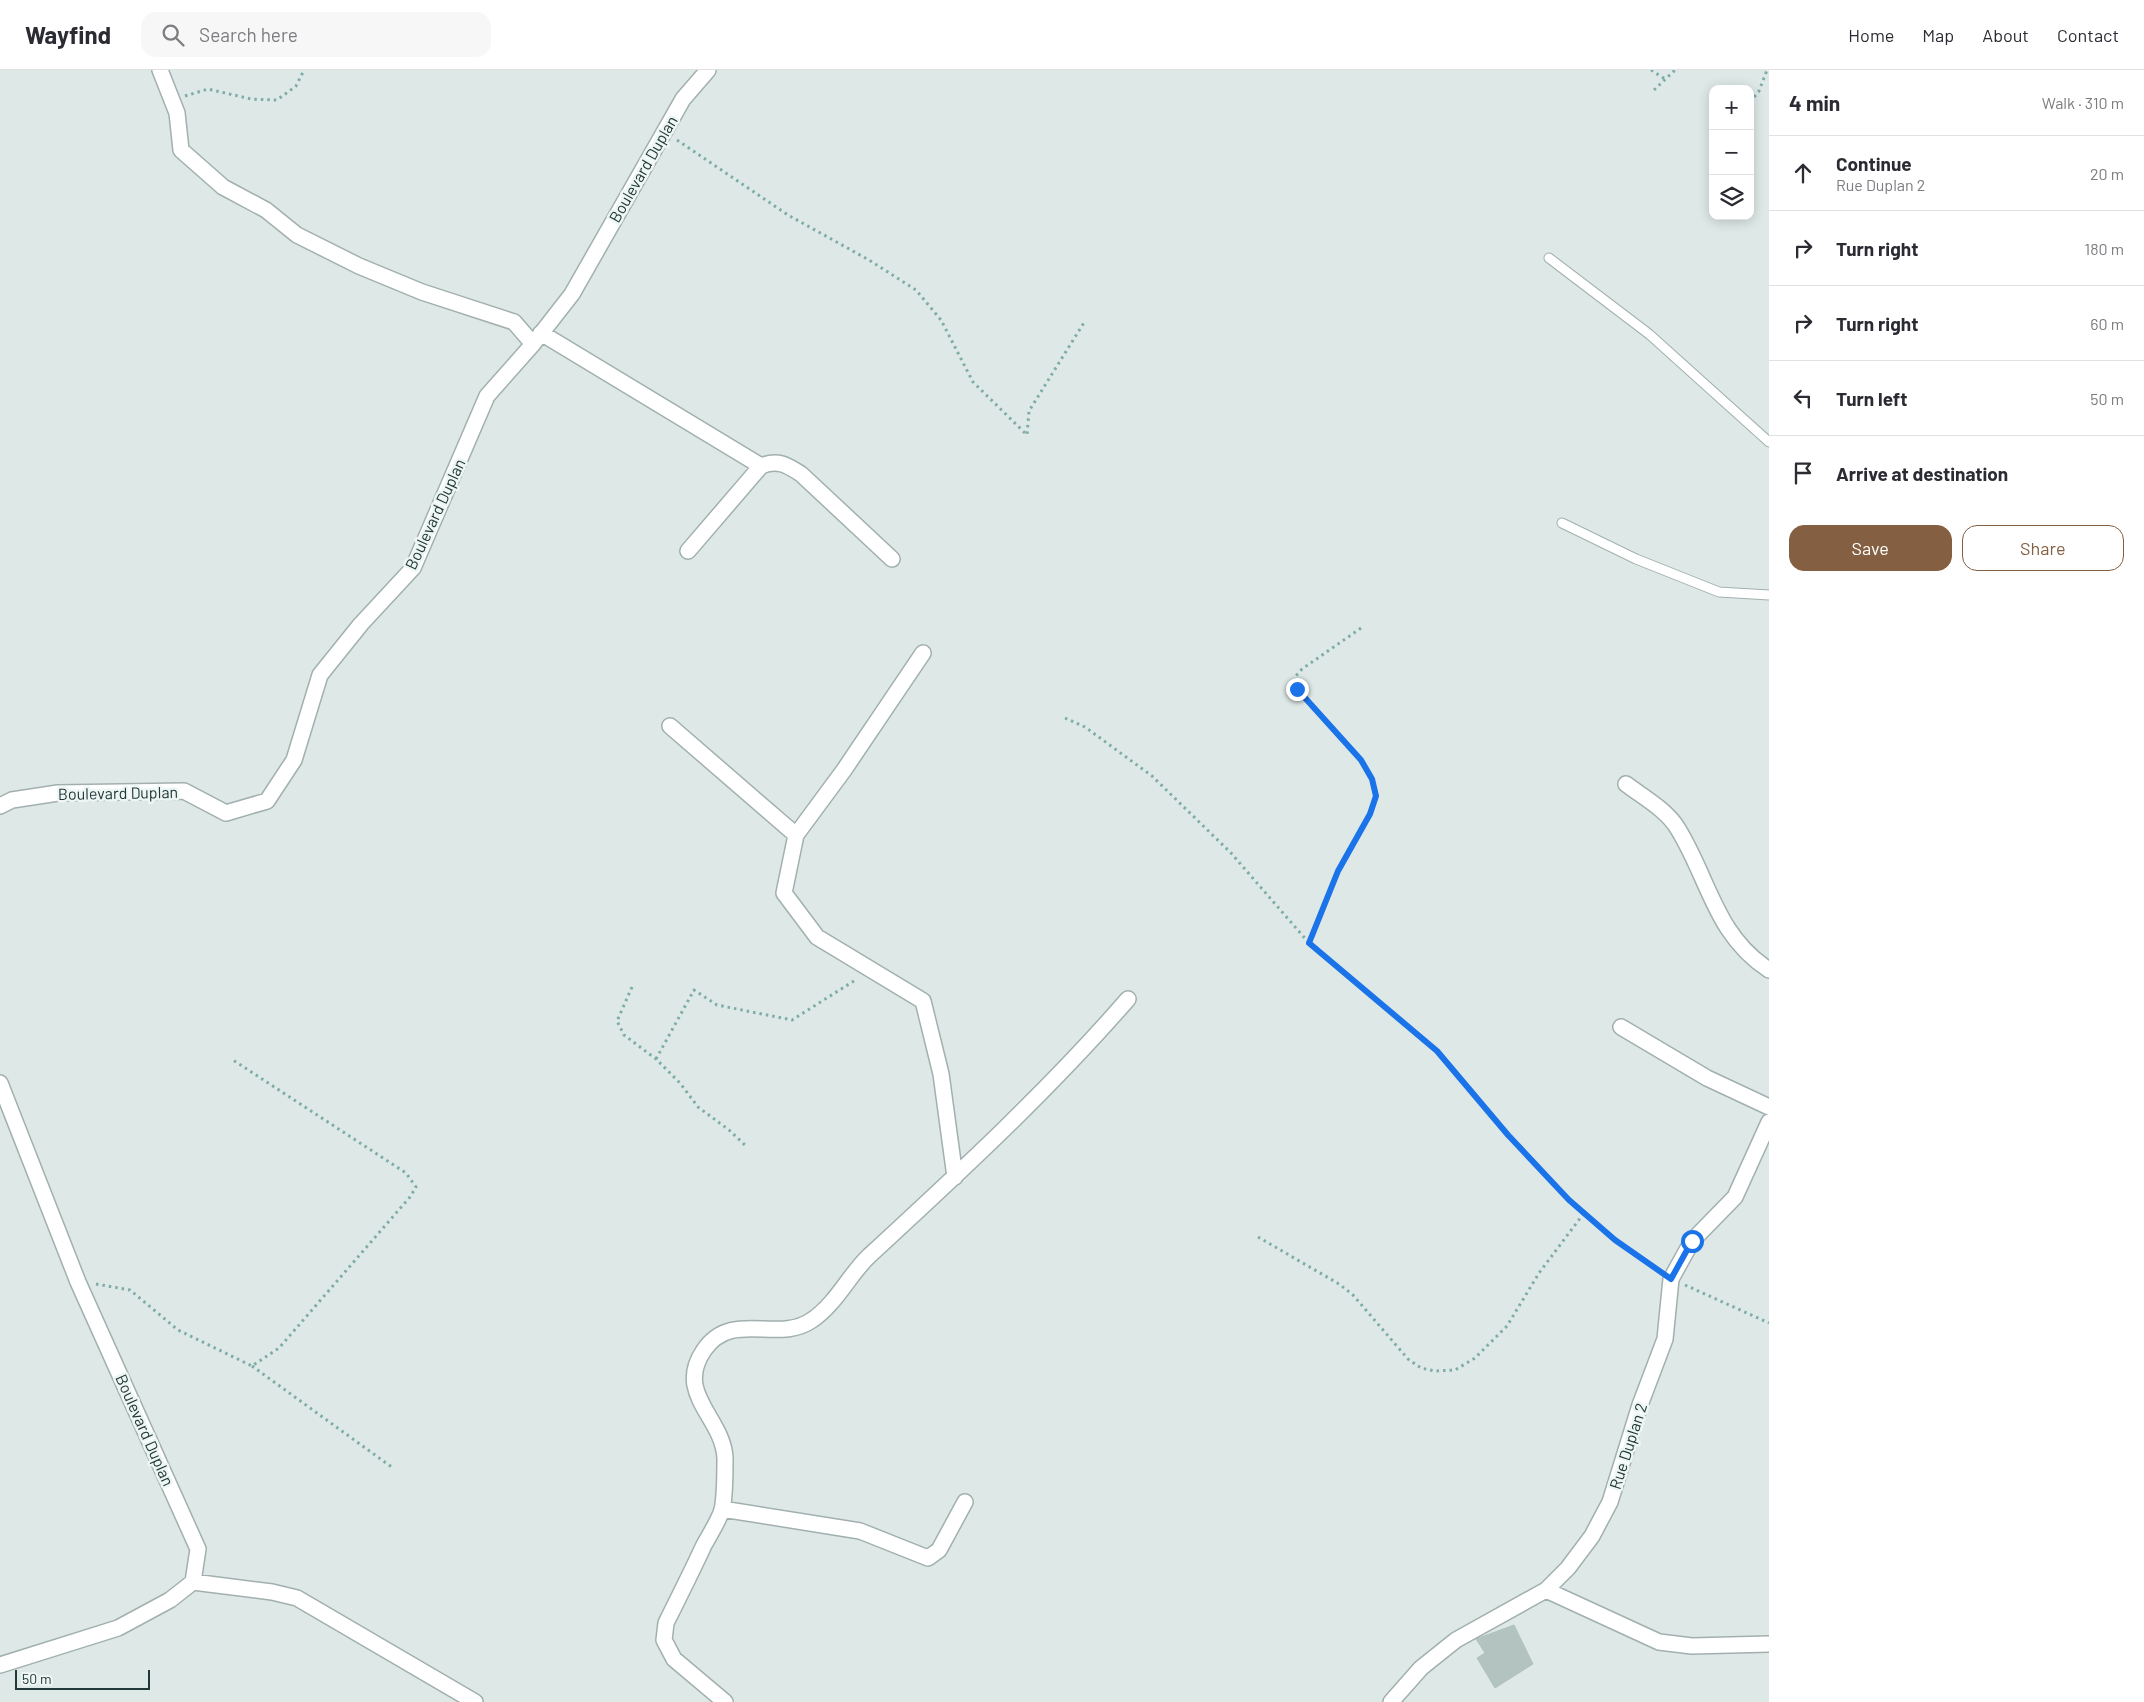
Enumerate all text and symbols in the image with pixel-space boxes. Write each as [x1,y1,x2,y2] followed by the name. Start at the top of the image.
[141,12,491,57] search box
[25,20,111,49] text: Wayfind
[159,21,187,49] icon: search
[199,23,298,46] text: Search here
[1848,24,1894,46] text: Home
[1922,24,1954,46] text: Map
[1982,24,2029,46] text: About
[2057,24,2119,46] text: Contact
[1709,85,1754,220] map controls
[1709,85,1754,130] button: +
[1789,90,1840,115] text: 4 min
[2042,93,2124,112] text: Walk · 310 m
[604,112,681,226] street label: Boulevard Duplan
[1709,130,1754,175] button: −
[1836,152,1912,175] text: Continue
[1789,159,1817,187] icon: ahead
[2090,164,2124,183] text: 20 m
[1709,175,1754,220] button: layers
[1836,175,1925,194] text: Rue Duplan 2
[1789,234,1817,262] icon: right
[1836,237,1918,260] text: Turn right
[2085,239,2124,258] text: 180 m
[1789,309,1817,337] icon: right
[1836,312,1918,335] text: Turn right
[2090,314,2124,333] text: 60 m
[1789,384,1817,412] icon: left
[1836,387,1907,410] text: Turn left
[2090,389,2124,408] text: 50 m
[401,455,469,572] street label: Boulevard Duplan
[1789,459,1817,487] icon: arrive
[1836,462,2008,485] text: Arrive at destination
[1789,525,1952,571] button: Save
[1962,525,2124,571] button: Share
[1286,678,1309,701] route end
[58,782,178,803] street label: Boulevard Duplan
[1681,1230,1704,1253] route start
[112,1371,179,1489] street label: Boulevard Duplan
[1605,1400,1650,1491] street label: Rue Duplan 2
[15,1667,150,1690] scale bar
[22,1670,51,1687] text: 50 m

